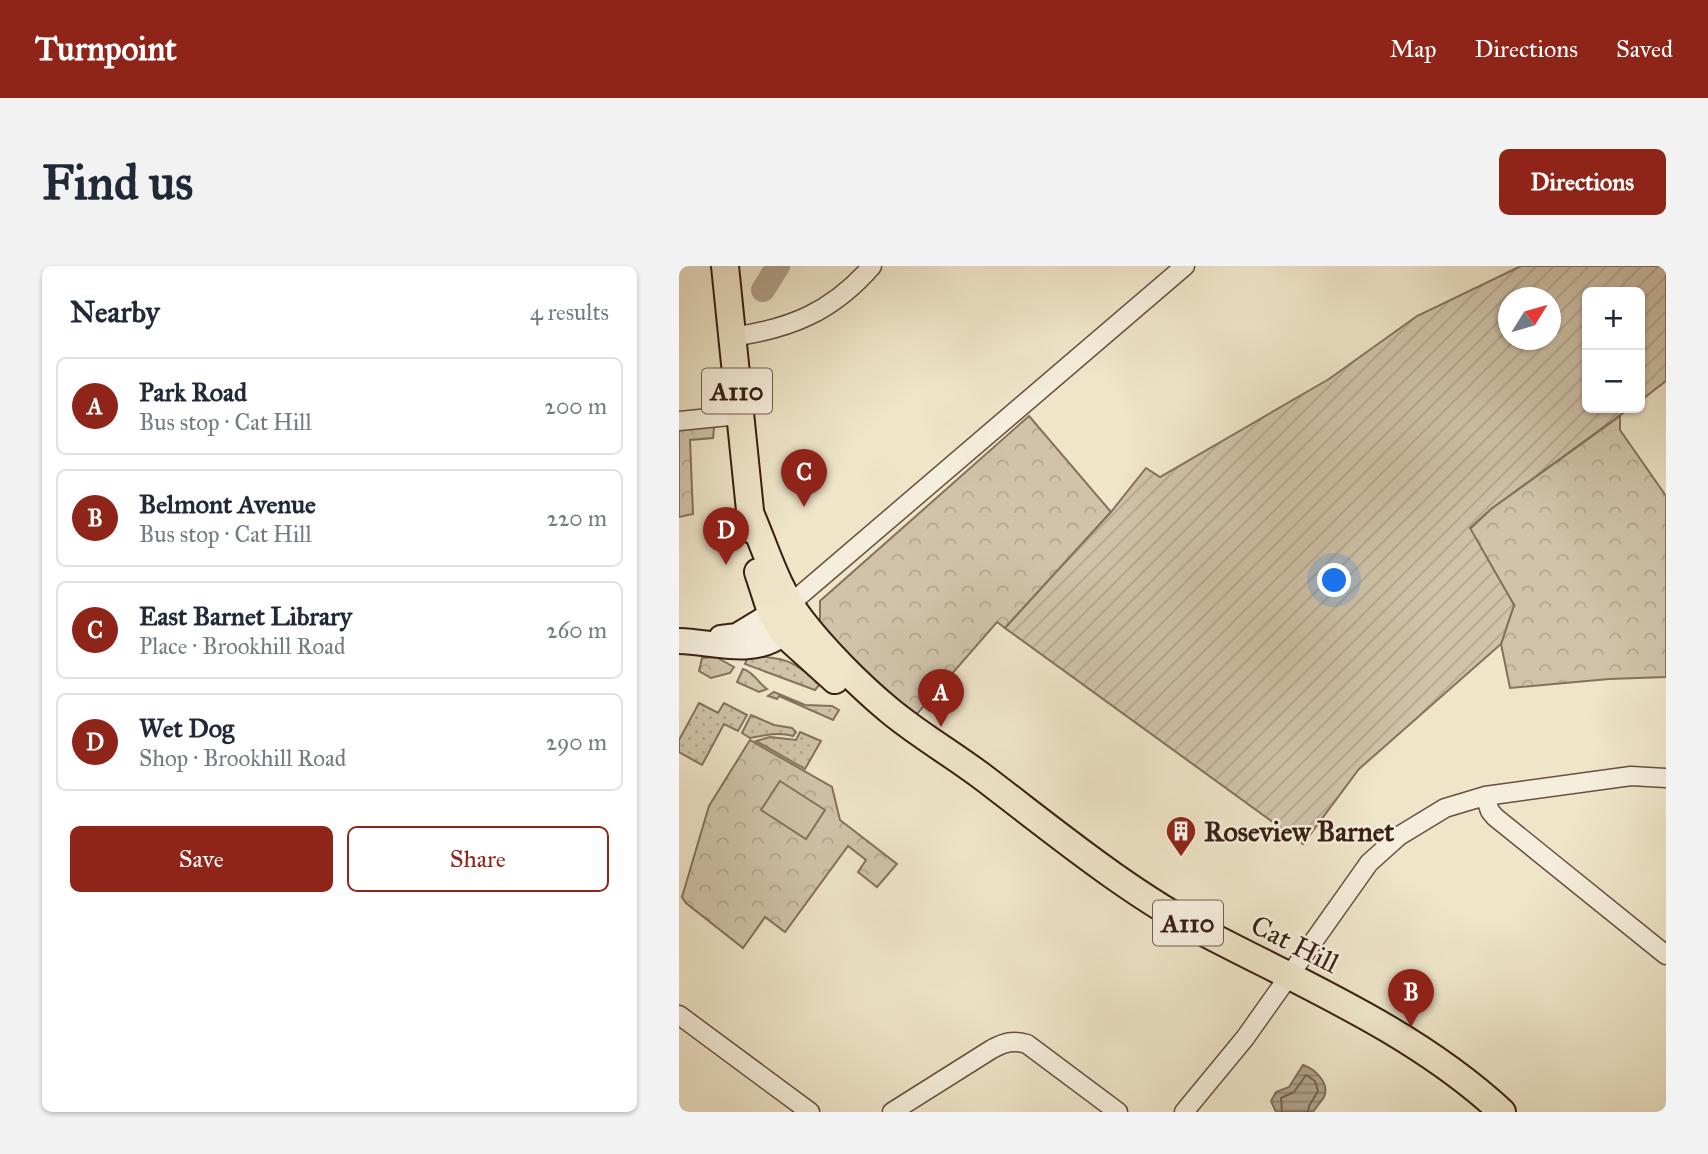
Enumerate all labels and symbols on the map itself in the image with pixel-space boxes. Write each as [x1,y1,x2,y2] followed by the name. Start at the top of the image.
[1498,287,1561,350] north arrow
[702,368,772,414] road number: A110
[781,449,827,507] pin: C
[703,507,749,565] pin: D
[1317,563,1351,597] your location
[918,669,964,727] pin: A
[1164,814,1198,858] building icon: Roseview Barnet
[1204,814,1394,849] place label: Roseview Barnet
[1153,901,1223,946] road number: A110
[1245,907,1345,981] street label: Cat Hill
[1388,969,1434,1027] pin: B

